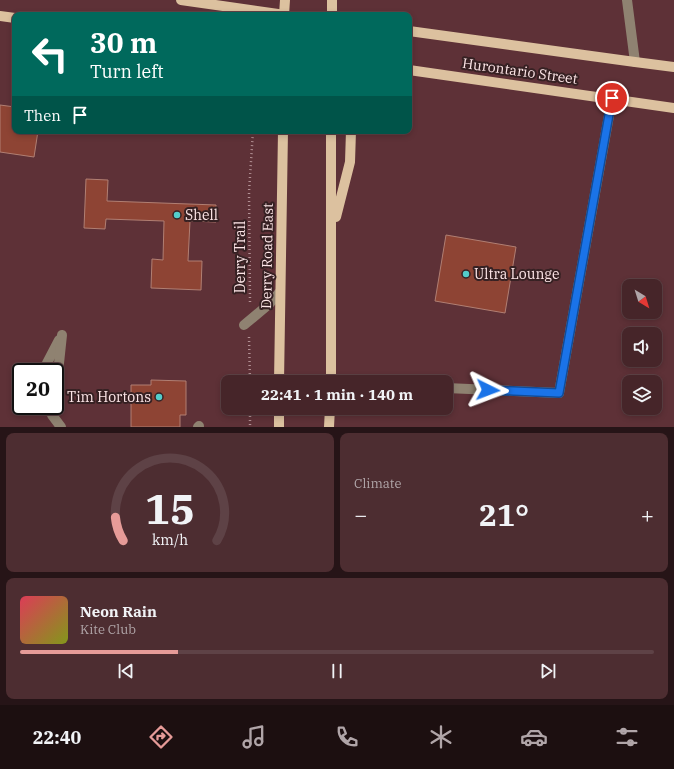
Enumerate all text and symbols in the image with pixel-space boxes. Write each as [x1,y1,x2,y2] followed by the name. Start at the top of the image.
[90,24,157,61] text: 30 m
[24,28,76,80] icon: left
[461,54,579,88] street label: Hurontario Street
[90,60,164,83] text: Turn left
[595,81,629,115] pin
[601,87,623,109] icon: arrive
[69,104,91,126] icon: arrive
[24,106,61,125] text: Then
[257,203,277,309] street label: Derry Road East
[185,206,218,224] place label: Shell
[172,210,182,220] marker: Shell
[231,221,249,293] street label: Derry Trail
[474,265,559,283] place label: Ultra Lounge
[461,269,471,279] marker: Ultra Lounge
[622,279,662,319] north arrow
[622,279,662,415] map controls
[622,327,662,367] button: sound
[12,363,64,415] speed limit sign: 20
[467,369,509,411] position arrow
[622,375,662,415] button: layers
[261,385,413,404] text: 22:41 · 1 min · 140 m
[67,388,151,406] place label: Tim Hortons
[154,392,164,402] marker: Tim Hortons
[354,475,401,492] text: Climate
[145,480,195,534] text: 15
[479,495,529,534] text: 21°
[354,500,367,529] text: −
[641,500,654,529] text: +
[152,529,188,548] text: km/h
[80,602,157,621] text: Neon Rain
[80,621,136,638] text: Kite Club
[115,660,137,682] icon: previous
[326,660,348,682] icon: pause
[537,660,559,682] icon: next
[147,723,175,751] icon: directions
[240,723,268,751] icon: music
[333,723,361,751] icon: phone
[427,723,455,751] icon: climate
[520,723,548,751] icon: car
[613,723,641,751] icon: filters
[33,726,81,749] text: 22:40

